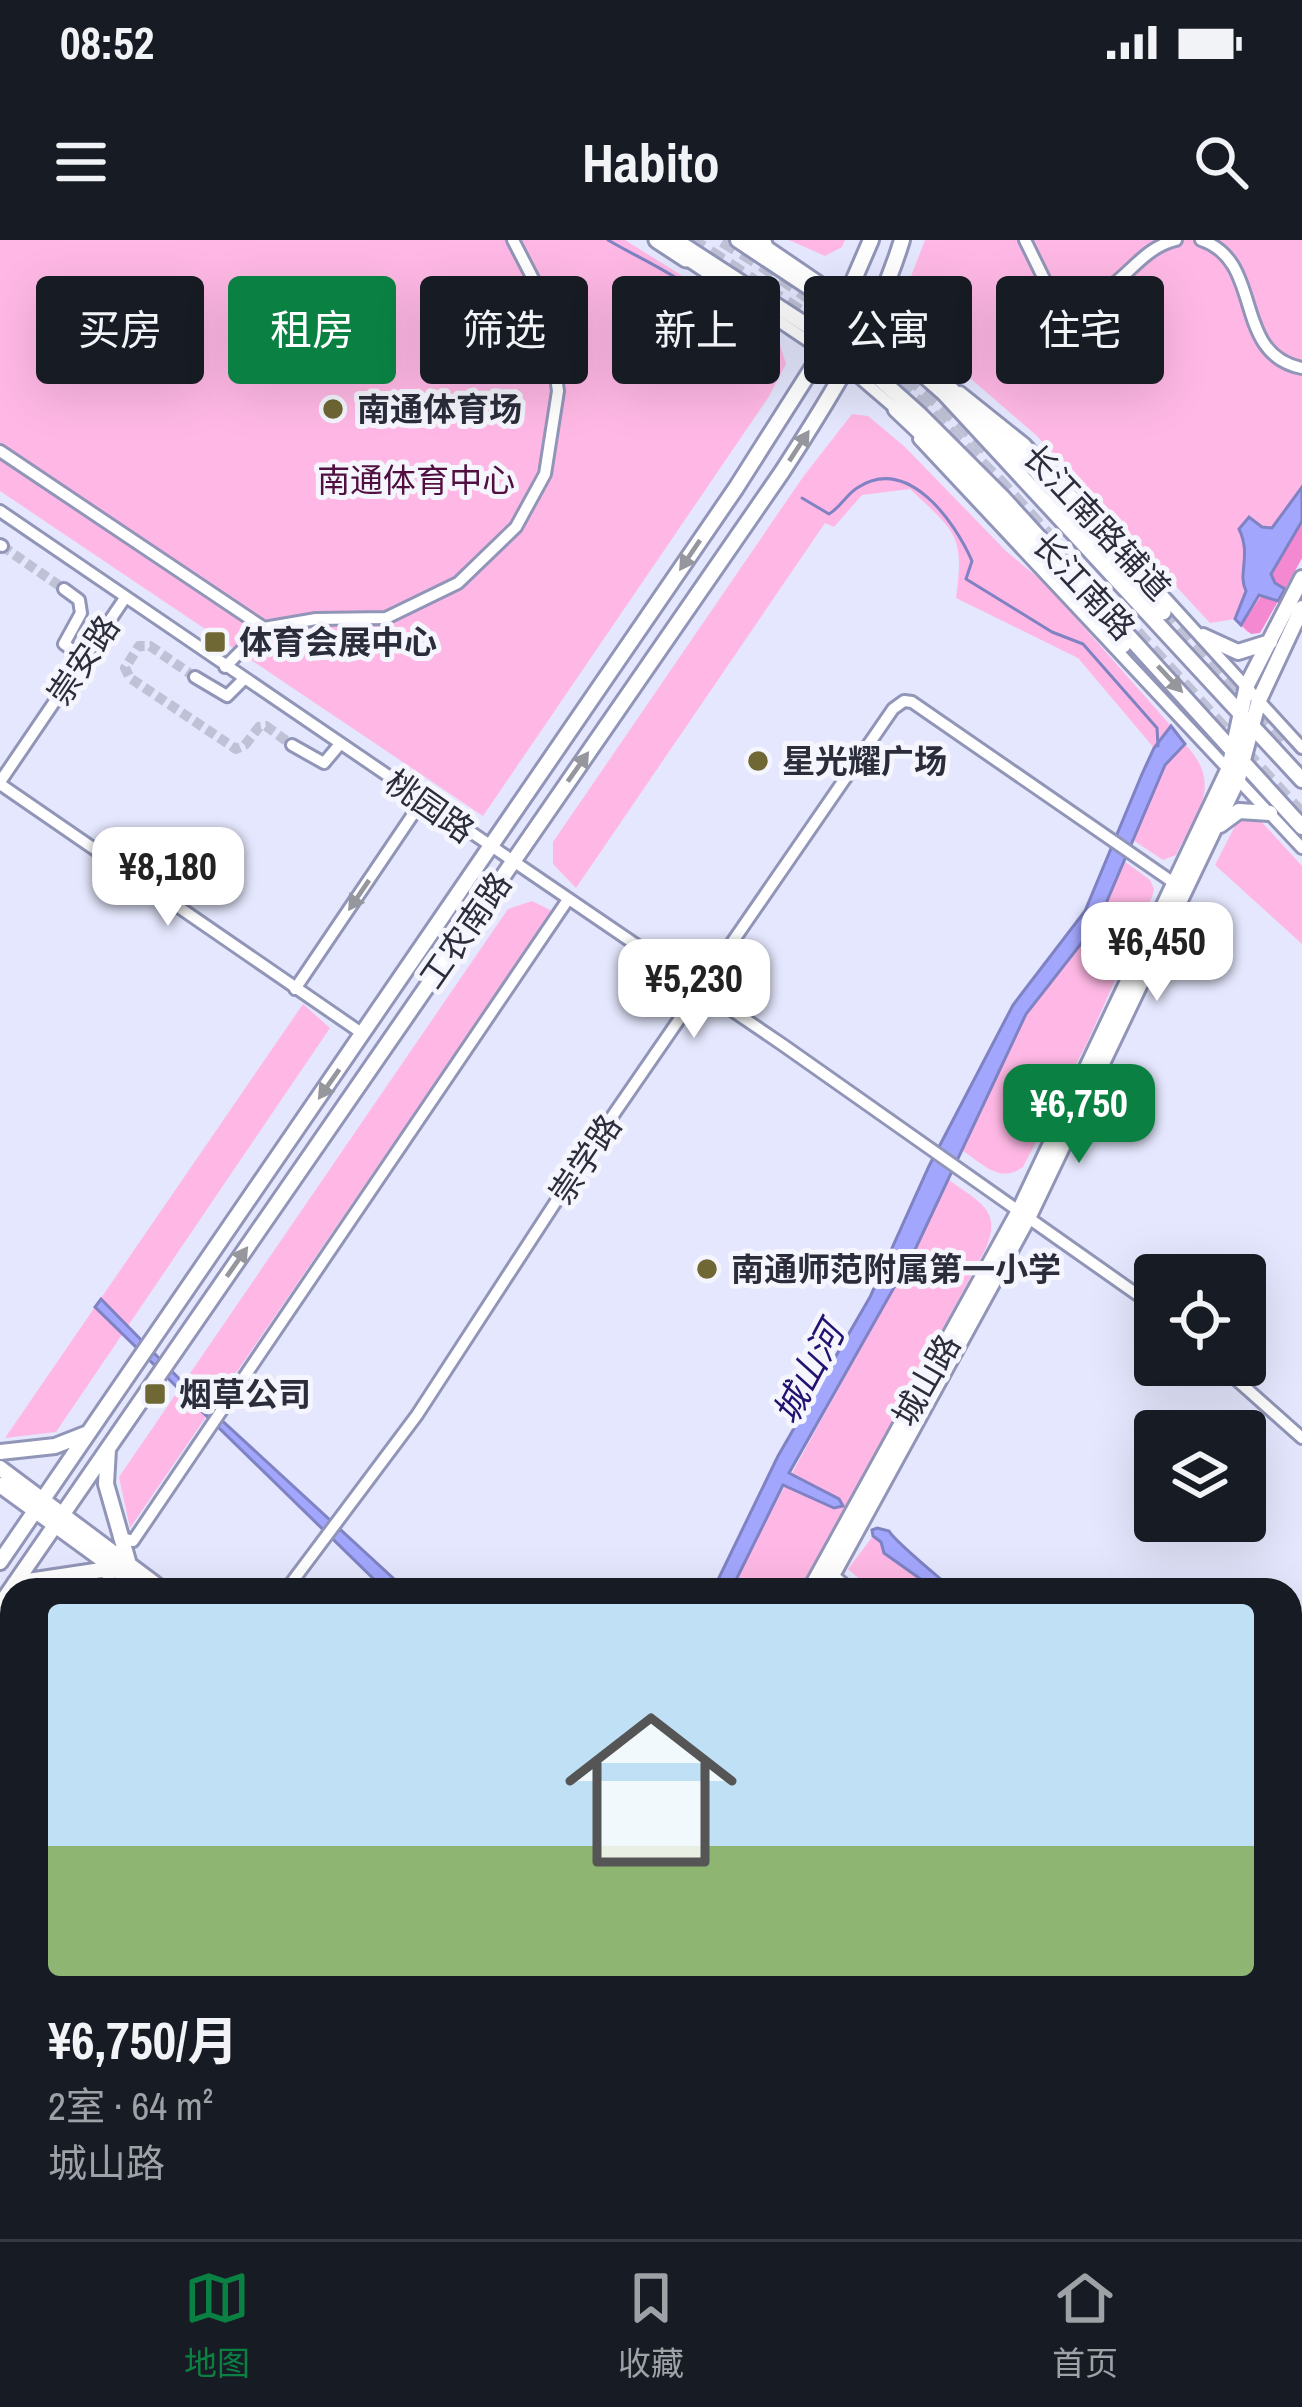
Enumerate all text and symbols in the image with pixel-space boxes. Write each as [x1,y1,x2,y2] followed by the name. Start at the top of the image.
[60,12,154,73] text: 08:52
[582,126,720,199] text: Habito
[48,129,114,195] icon: menu
[1188,129,1254,195] icon: search
[36,276,204,384] chip: 买房
[228,276,396,384] chip: 租房
[420,276,588,384] chip: 筛选
[612,276,780,384] chip: 新上
[804,276,972,384] chip: 公寓
[996,276,1164,384] chip: 住宅
[357,387,522,431] place label: 南通体育场
[320,396,346,422] marker: 南通体育场
[788,430,810,462] one-way arrow
[1015,436,1179,608] street label: 长江南路辅道
[317,458,515,502] park label: 南通体育中心
[1025,524,1143,648] street label: 长江南路
[680,538,702,571] one-way arrow
[37,607,129,713] street label: 崇安路
[239,620,437,664] place label: 体育会展中心
[202,629,228,655] marker: 体育会展中心
[1156,665,1184,694] one-way arrow
[782,739,947,783] place label: 星光耀广场
[745,748,771,774] marker: 星光耀广场
[566,751,589,783] one-way arrow
[377,760,483,852] street label: 桃园路
[70,827,266,929] pin: ¥8,180
[119,840,217,892] text: ¥8,180
[409,863,521,997] street label: 工农南路
[348,878,371,911] one-way arrow
[1059,902,1255,1004] pin: ¥6,450
[1108,915,1206,967] text: ¥6,450
[596,939,792,1041] pin: ¥5,230
[645,952,743,1004] text: ¥5,230
[981,1064,1177,1166] pin: ¥6,750
[318,1067,341,1100] one-way arrow
[1030,1077,1128,1129] text: ¥6,750
[539,1106,631,1212] street label: 崇学路
[225,1246,247,1279] one-way arrow
[731,1247,1061,1291] place label: 南通师范附属第一小学
[1134,1254,1266,1542] map controls
[1134,1254,1266,1386] button: locate
[694,1256,720,1282] marker: 南通师范附属第一小学
[761,1309,857,1432] water label: 城山河
[882,1326,970,1434] street label: 城山路
[179,1372,311,1416] place label: 烟草公司
[142,1381,168,1407] marker: 烟草公司
[1134,1410,1266,1542] button: layers
[543,1682,759,1898] icon: home
[48,2006,239,2075] text: ¥6,750/月
[48,2080,213,2132] text: 2室 · 64 m²
[48,2137,165,2189] text: 城山路
[184,2265,250,2385] tab: 地图
[618,2265,684,2385] tab: 收藏
[1052,2265,1118,2385] tab: 首页

